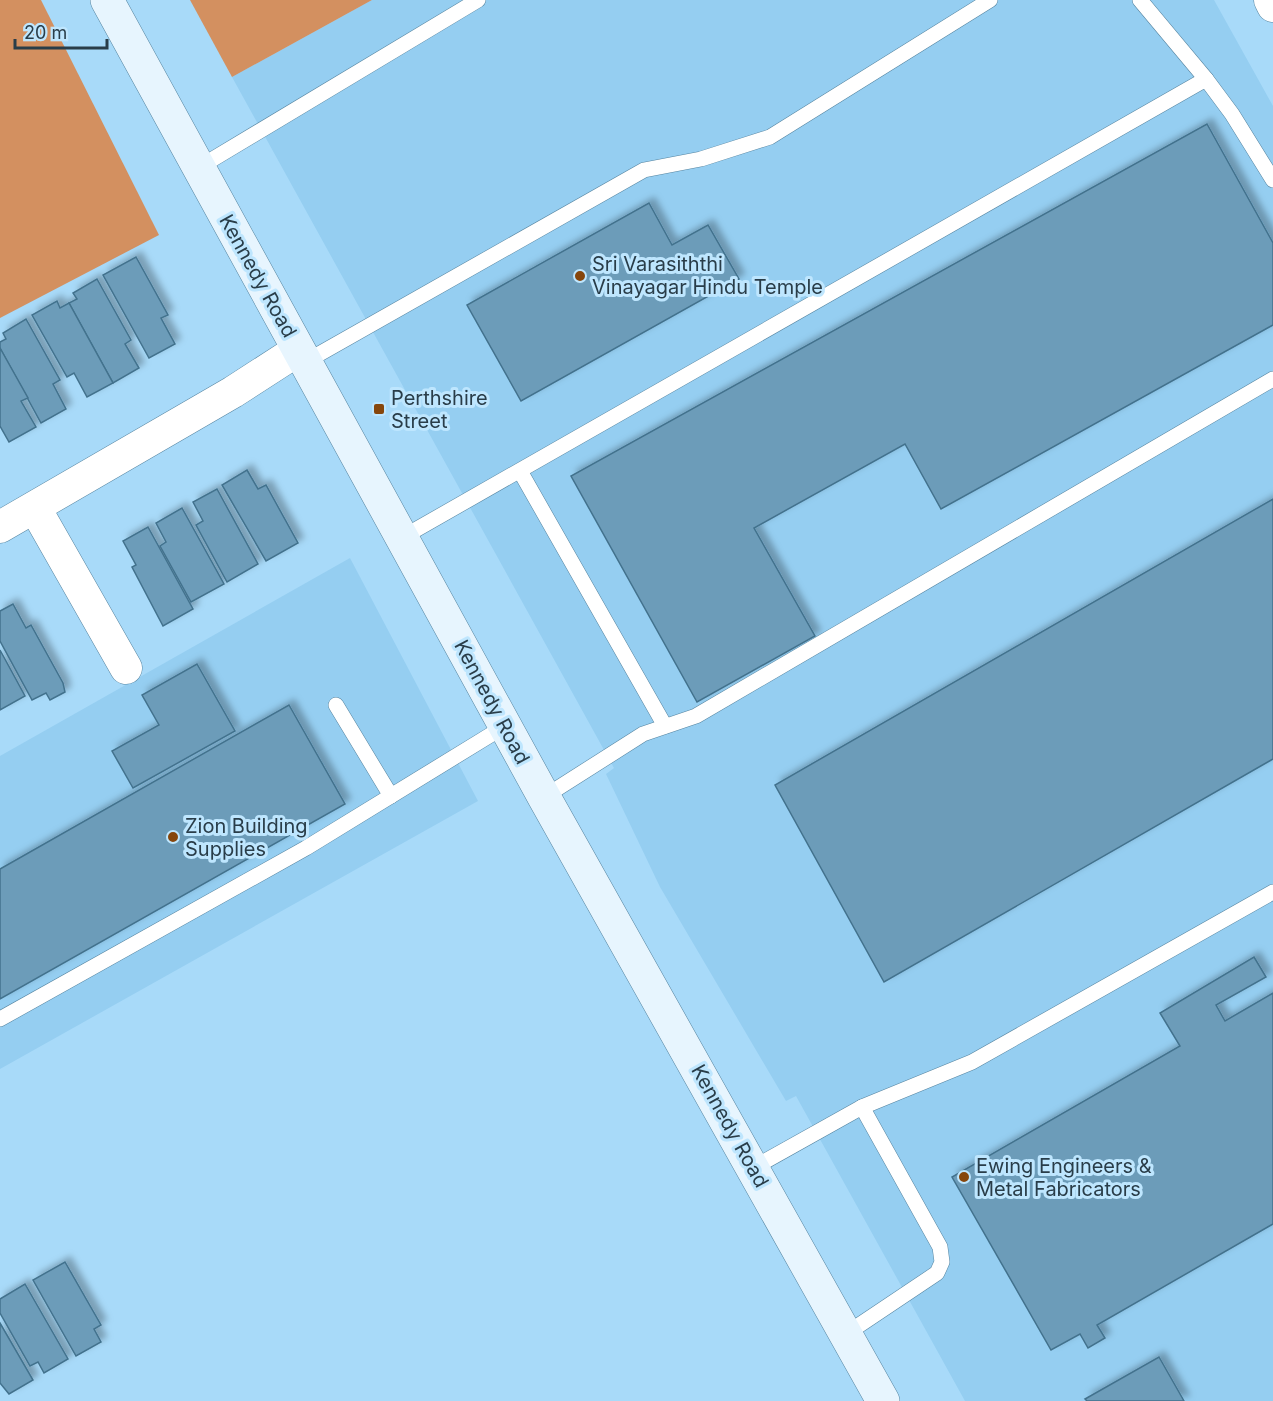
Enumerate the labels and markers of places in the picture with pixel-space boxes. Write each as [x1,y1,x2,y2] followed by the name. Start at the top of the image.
[592,252,823,299] place label: Sri Varasiththi Vinayagar Hindu Temple
[573,269,587,283] marker: Sri Varasiththi Vinayagar Hindu Temple
[391,386,488,433] place label: Perthshire Street
[372,402,386,416] marker: Perthshire Street
[185,814,308,861] place label: Zion Building Supplies
[166,830,180,844] marker: Zion Building Supplies
[976,1154,1152,1201] place label: Ewing Engineers & Metal Fabricators
[957,1170,971,1184] marker: Ewing Engineers & Metal Fabricators

